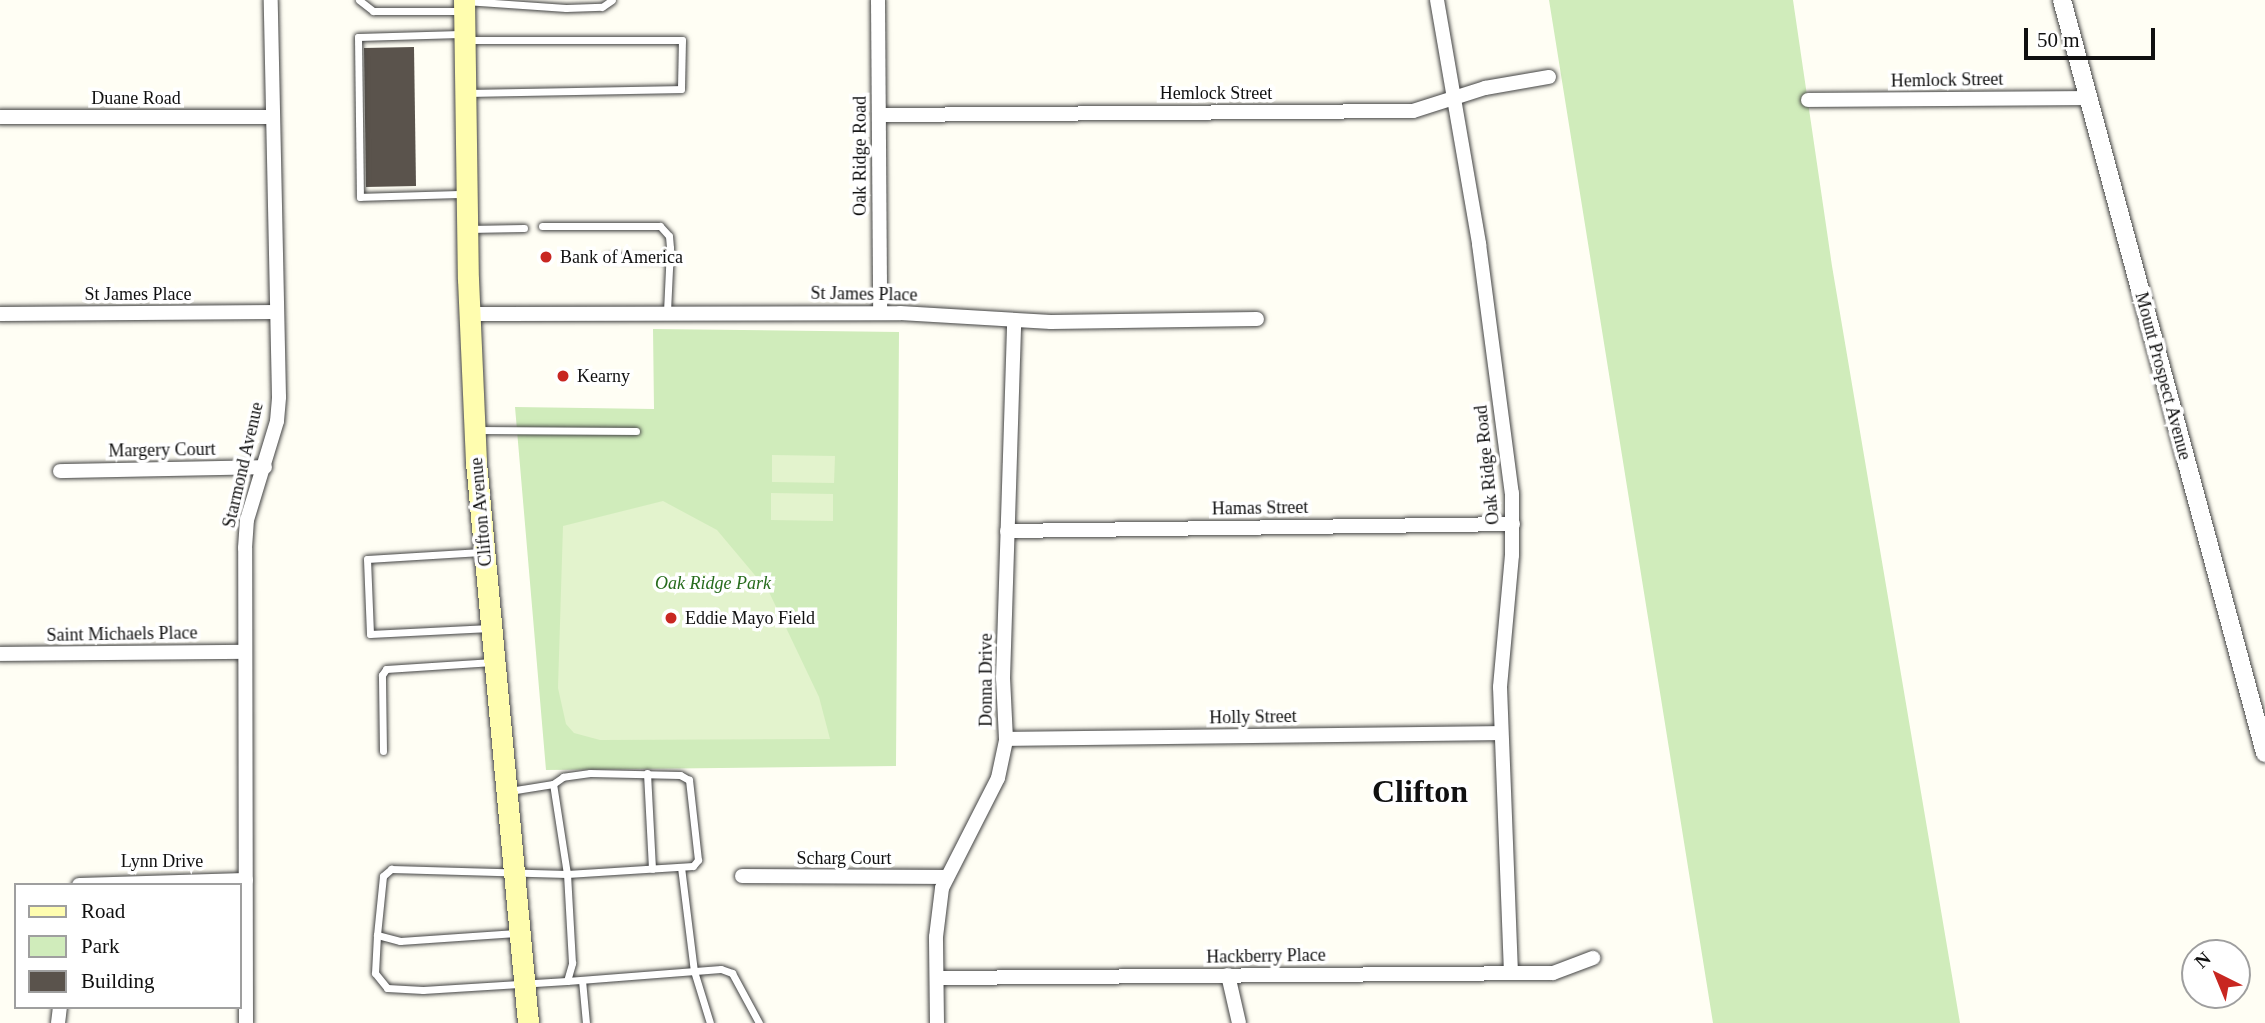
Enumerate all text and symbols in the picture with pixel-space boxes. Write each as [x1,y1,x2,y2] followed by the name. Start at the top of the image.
[2027,14,2158,58] scale bar
[2037,28,2080,52] text: 50 m
[1891,68,2003,92] street label: Hemlock Street
[1160,82,1272,104] street label: Hemlock Street
[91,87,181,109] street label: Duane Road
[849,96,871,216] street label: Oak Ridge Road
[560,246,684,268] place label: Bank of America
[538,249,554,265] marker: Bank of America
[810,282,918,306] street label: St James Place
[85,283,191,305] street label: St James Place
[2130,289,2196,463] street label: Mount Prospect Avenue
[577,365,630,387] place label: Kearny
[555,368,571,384] marker: Kearny
[218,400,268,530] street label: Starmond Avenue
[1470,404,1504,526] street label: Oak Ridge Road
[108,438,216,462] street label: Margery Court
[465,456,497,568] street label: Clifton Avenue
[1212,496,1308,520] street label: Hamas Street
[655,572,771,594] park label: Oak Ridge Park
[685,607,815,629] place label: Eddie Mayo Field
[663,610,679,626] marker: Eddie Mayo Field
[46,622,198,646] street label: Saint Michaels Place
[975,633,997,727] street label: Donna Drive
[1209,705,1297,729] street label: Holly Street
[1372,772,1468,810] district label: Clifton
[796,847,892,869] street label: Scharg Court
[121,850,203,872] street label: Lynn Drive
[14,883,242,1009] legend
[81,899,125,923] text: Road
[81,934,120,958] text: Park
[2181,939,2251,1009] north arrow
[1206,944,1326,968] street label: Hackberry Place
[2191,947,2215,972] text: N
[81,969,155,993] text: Building

